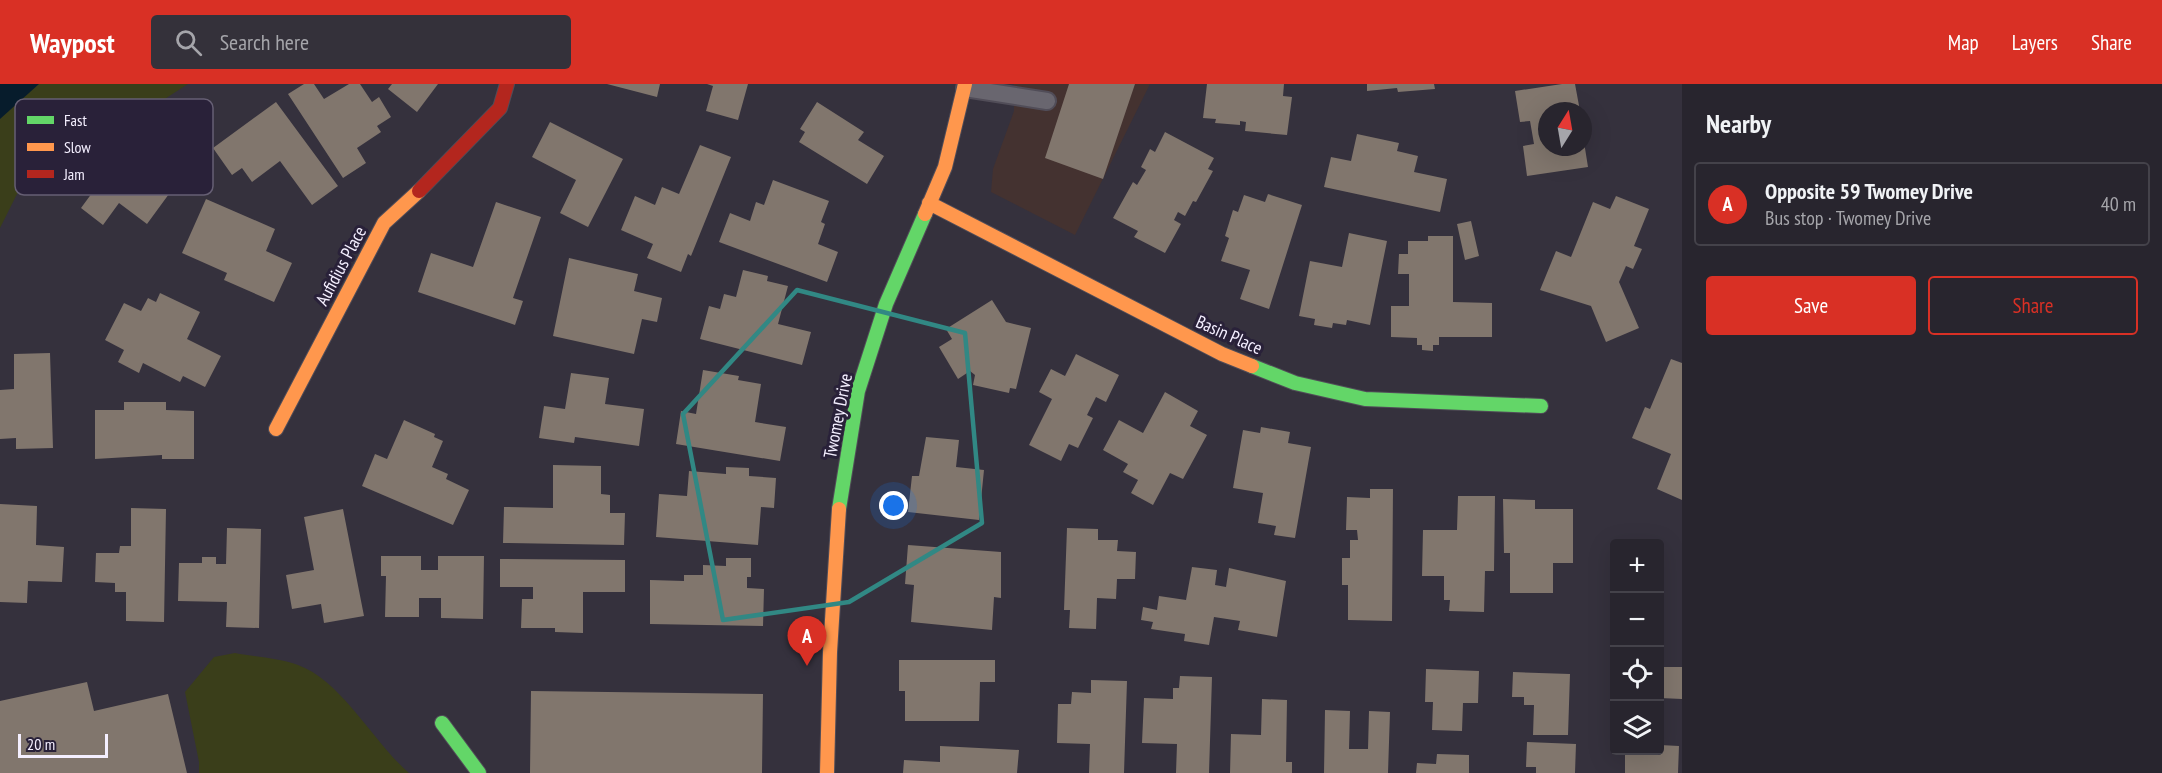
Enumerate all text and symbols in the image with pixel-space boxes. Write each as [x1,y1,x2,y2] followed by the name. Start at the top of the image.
[151,15,571,69] search box
[30,24,115,61] text: Waypost
[172,26,205,59] icon: search
[220,28,309,56] text: Search here
[1948,29,1979,56] text: Map
[2012,29,2058,56] text: Layers
[2091,29,2132,56] text: Share
[15,99,213,195] legend
[1538,102,1592,156] north arrow
[1706,107,1771,140] text: Nearby
[64,110,87,130] text: Fast
[64,137,91,157] text: Slow
[63,164,85,184] text: Jam
[1765,177,1973,205] text: Opposite 59 Twomey Drive
[1722,191,1733,217] text: A
[2101,191,2136,217] text: 40 m
[1765,205,1931,231] text: Bus stop · Twomey Drive
[310,222,371,309] street label: Aufidius Place
[1706,276,1916,335] button: Save
[1928,276,2138,335] button: Share
[1192,310,1266,359] street label: Basin Place
[818,371,857,460] street label: Twomey Drive
[879,491,908,520] your location
[1610,539,1664,755] map controls
[1610,539,1664,593] button: +
[1610,593,1664,647] button: −
[788,616,826,666] pin: A
[1610,647,1664,701] button: locate
[1610,701,1664,755] button: layers
[18,731,108,758] scale bar
[27,734,55,754] text: 20 m

